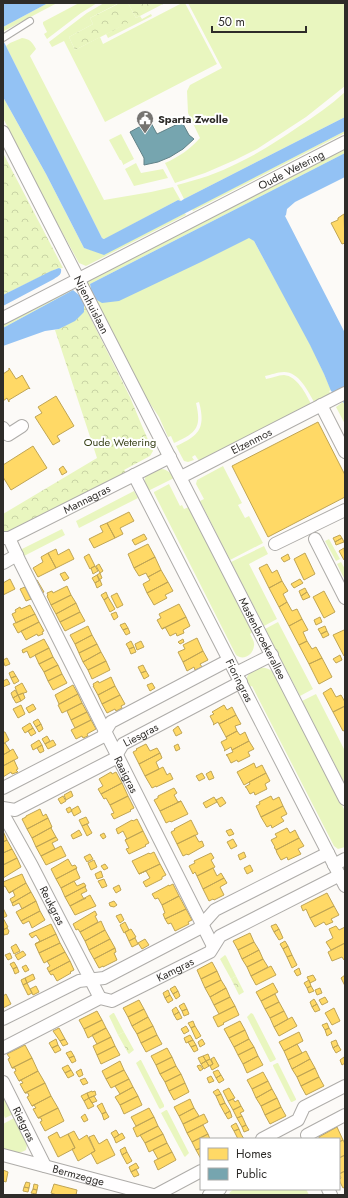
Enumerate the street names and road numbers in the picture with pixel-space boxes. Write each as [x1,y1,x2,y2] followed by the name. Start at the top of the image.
[255,146,327,193] street label: Oude Wetering
[70,273,113,336] street label: Nijenhuislaan
[228,424,275,458] street label: Elzenmos
[60,480,114,517] street label: Mannagras
[235,595,290,682] street label: Mastenbroekerallee
[222,656,258,705] street label: Fioringras
[120,719,162,751] street label: Liesgras
[110,753,142,796] street label: Raaigras
[36,883,69,928] street label: Reukgras
[154,953,197,986] street label: Kamgras
[9,1104,40,1145] street label: Rietgras
[51,1161,106,1190] street label: Bermzegge

